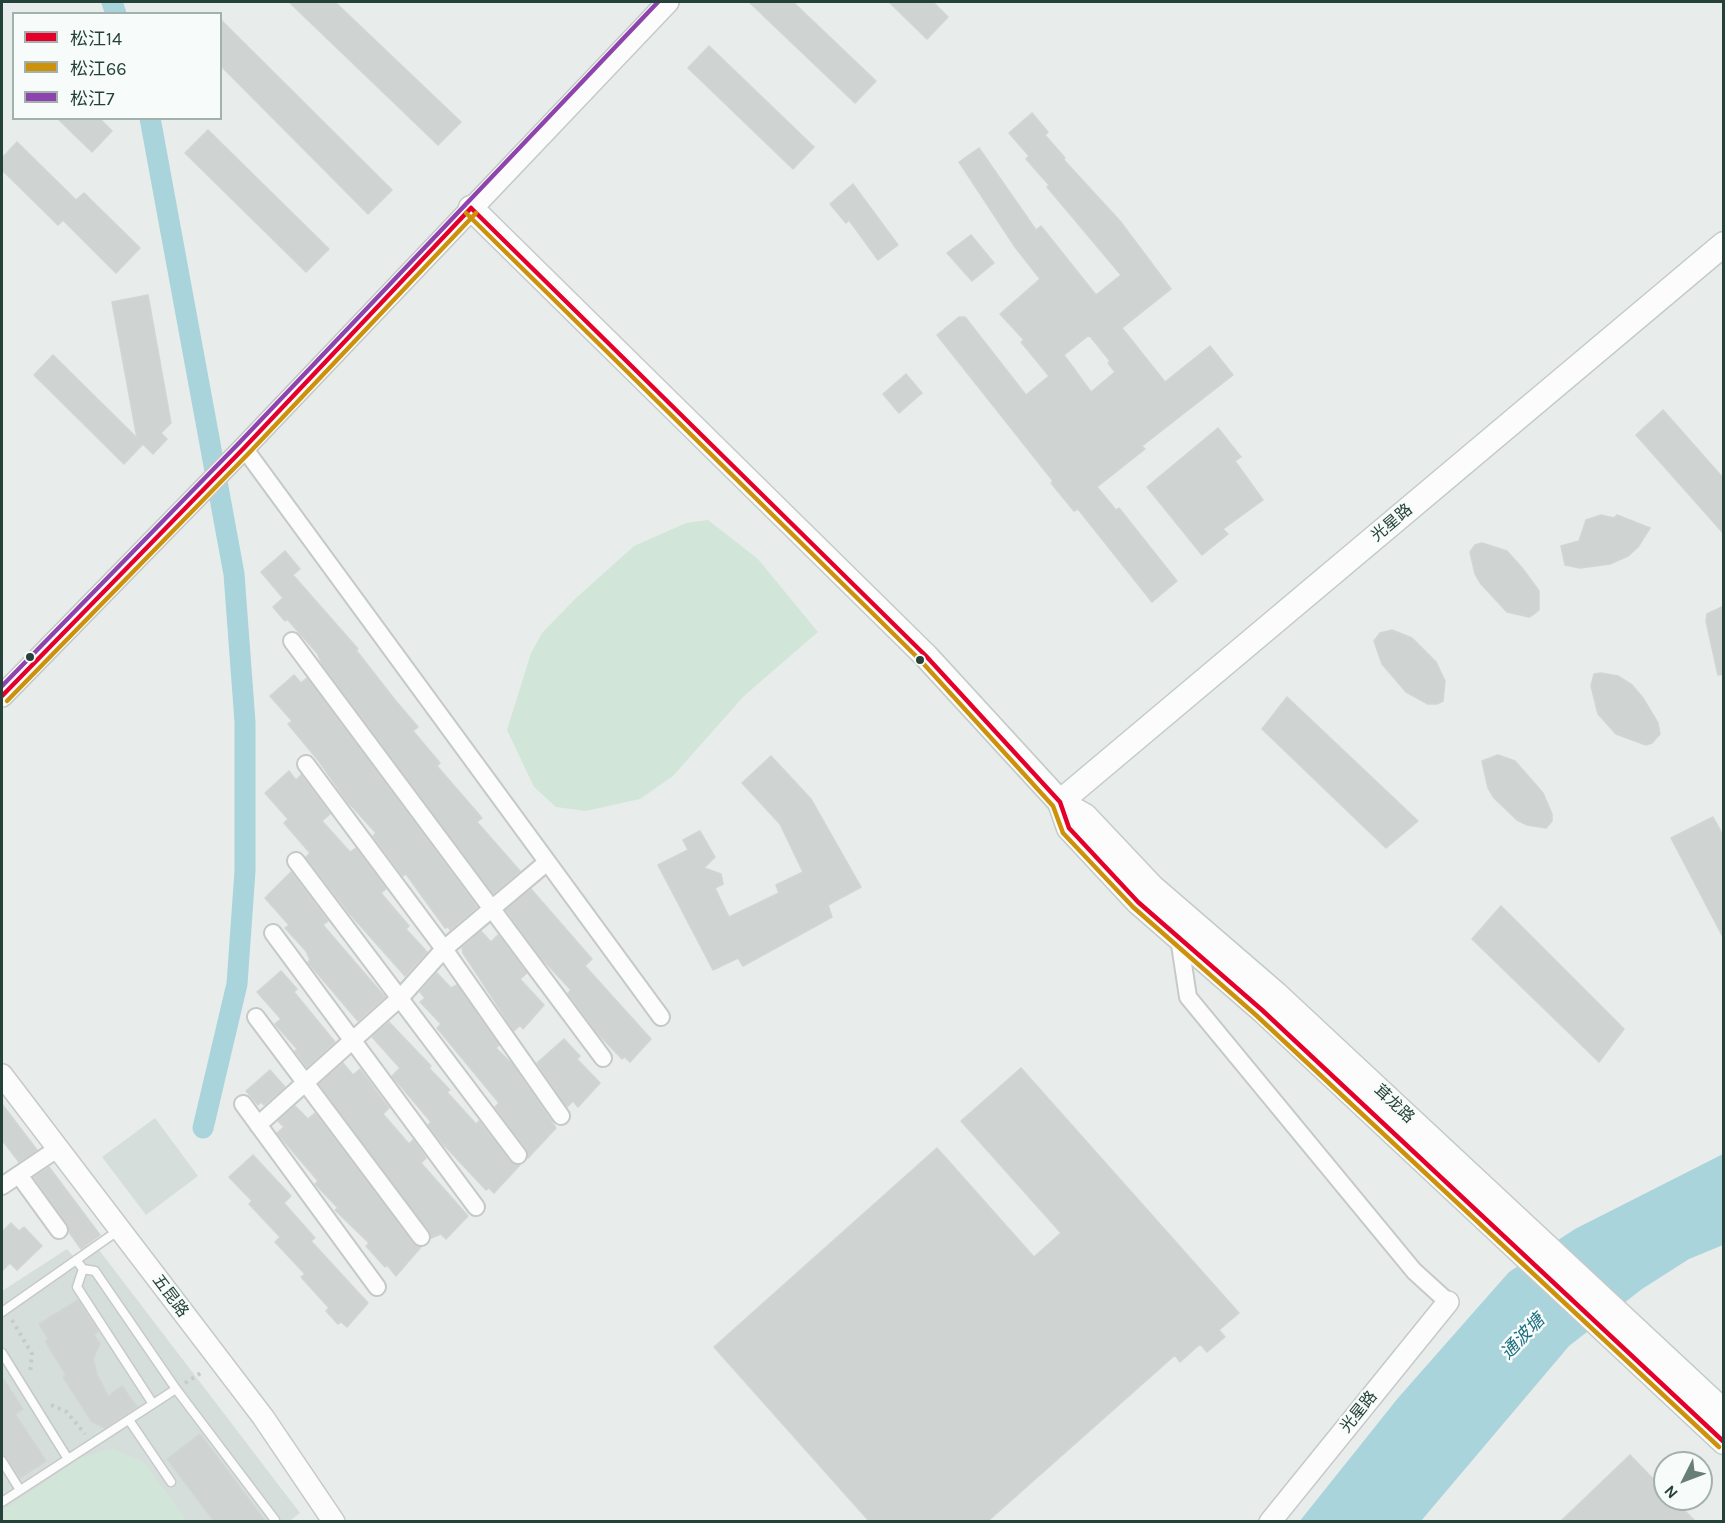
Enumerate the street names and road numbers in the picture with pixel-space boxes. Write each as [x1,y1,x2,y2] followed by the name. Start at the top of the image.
[1367,500,1417,546] street label: 光星路
[1370,1081,1418,1127] street label: 茸龙路
[148,1271,192,1321] street label: 五昆路
[1336,1387,1382,1437] street label: 光星路

